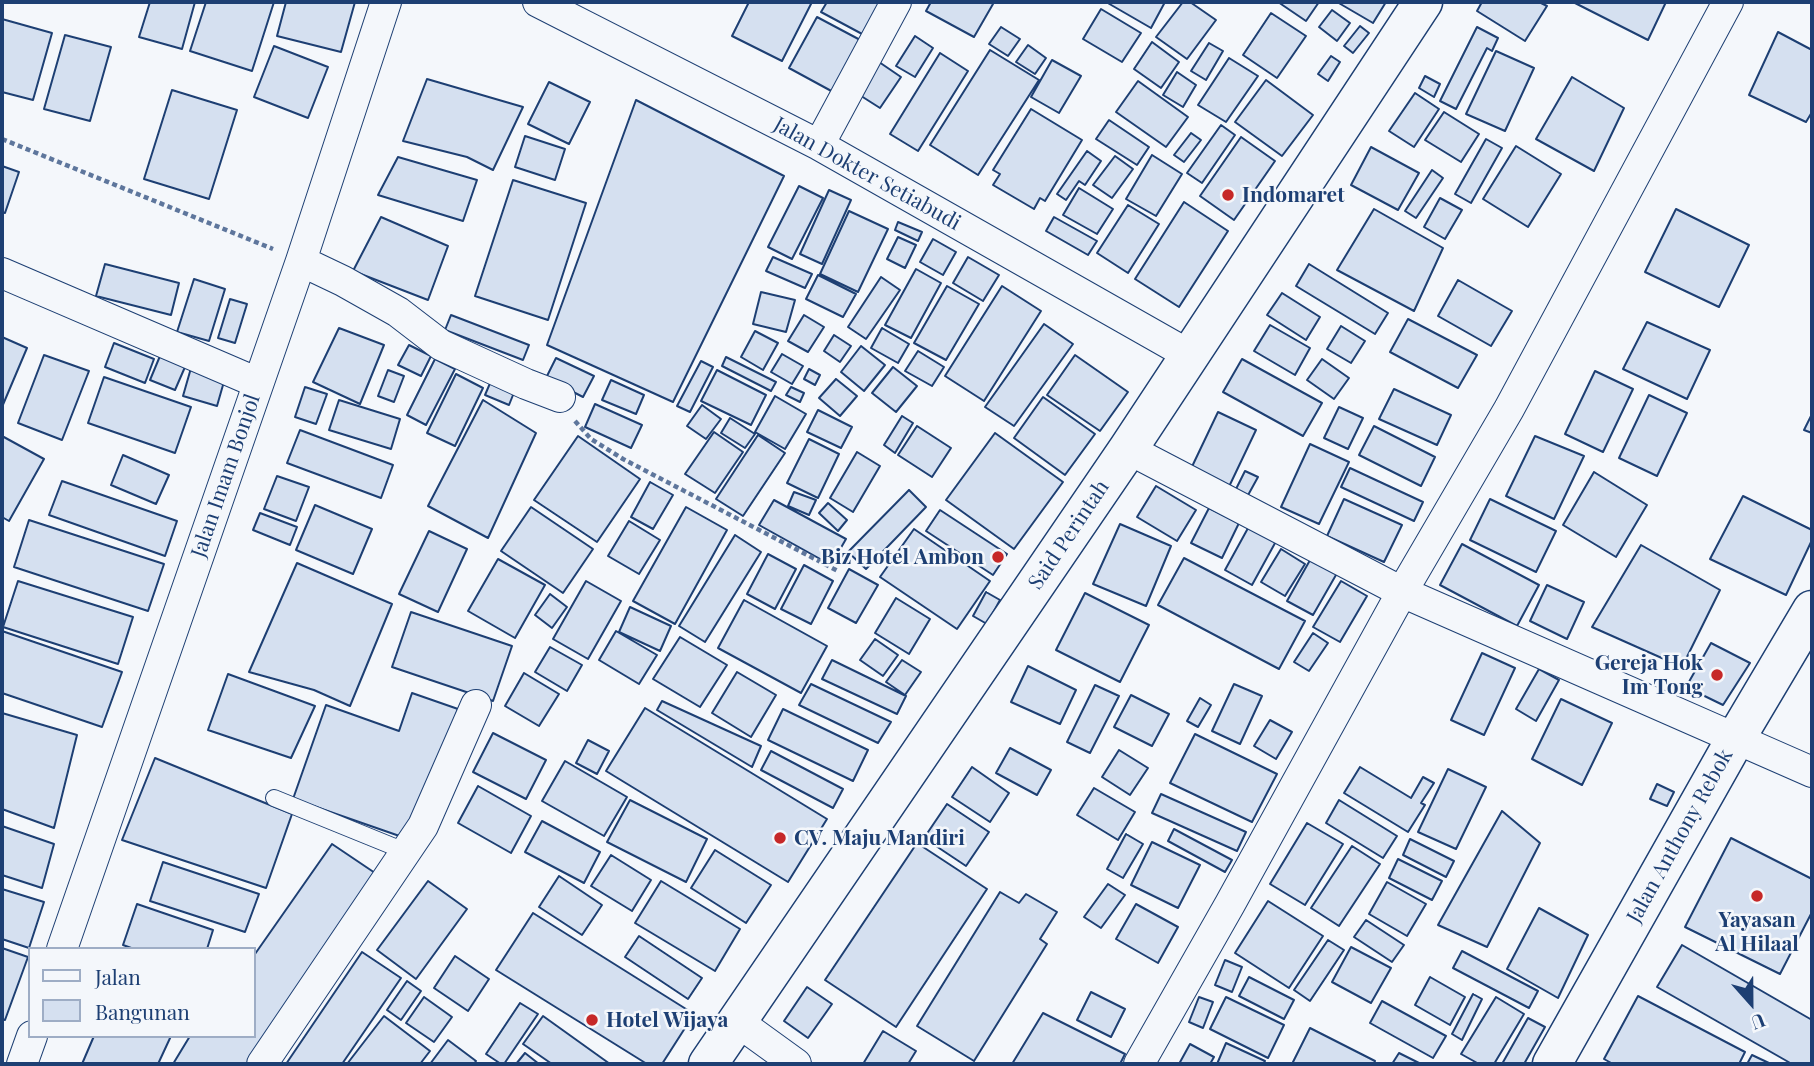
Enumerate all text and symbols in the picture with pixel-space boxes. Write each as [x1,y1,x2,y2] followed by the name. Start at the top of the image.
[769,112,965,236] street label: Jalan Dokter Setiabudi
[1242,182,1345,208] place label: Indomaret
[1220,187,1236,203] marker: Indomaret
[186,391,266,561] street label: Jalan Imam Bonjol
[1023,476,1115,594] street label: Said Perintah
[821,544,984,570] place label: Biz Hotel Ambon
[990,549,1006,565] marker: Biz Hotel Ambon
[1595,650,1703,700] place label: Gereja Hok Im Tong
[1709,667,1725,683] marker: Gereja Hok Im Tong
[1622,745,1738,927] street label: Jalan Anthony Rebok
[794,825,965,851] place label: CV. Maju Mandiri
[772,830,788,846] marker: CV. Maju Mandiri
[1749,888,1765,904] marker: Yayasan Al Hilaal
[1715,907,1799,957] place label: Yayasan Al Hilaal
[28,947,256,1038] legend
[95,962,141,990] text: Jalan
[1716,968,1786,1038] north arrow
[95,997,190,1025] text: Bangunan
[606,1007,728,1033] place label: Hotel Wijaya
[1748,1008,1769,1037] text: U
[584,1012,600,1028] marker: Hotel Wijaya

